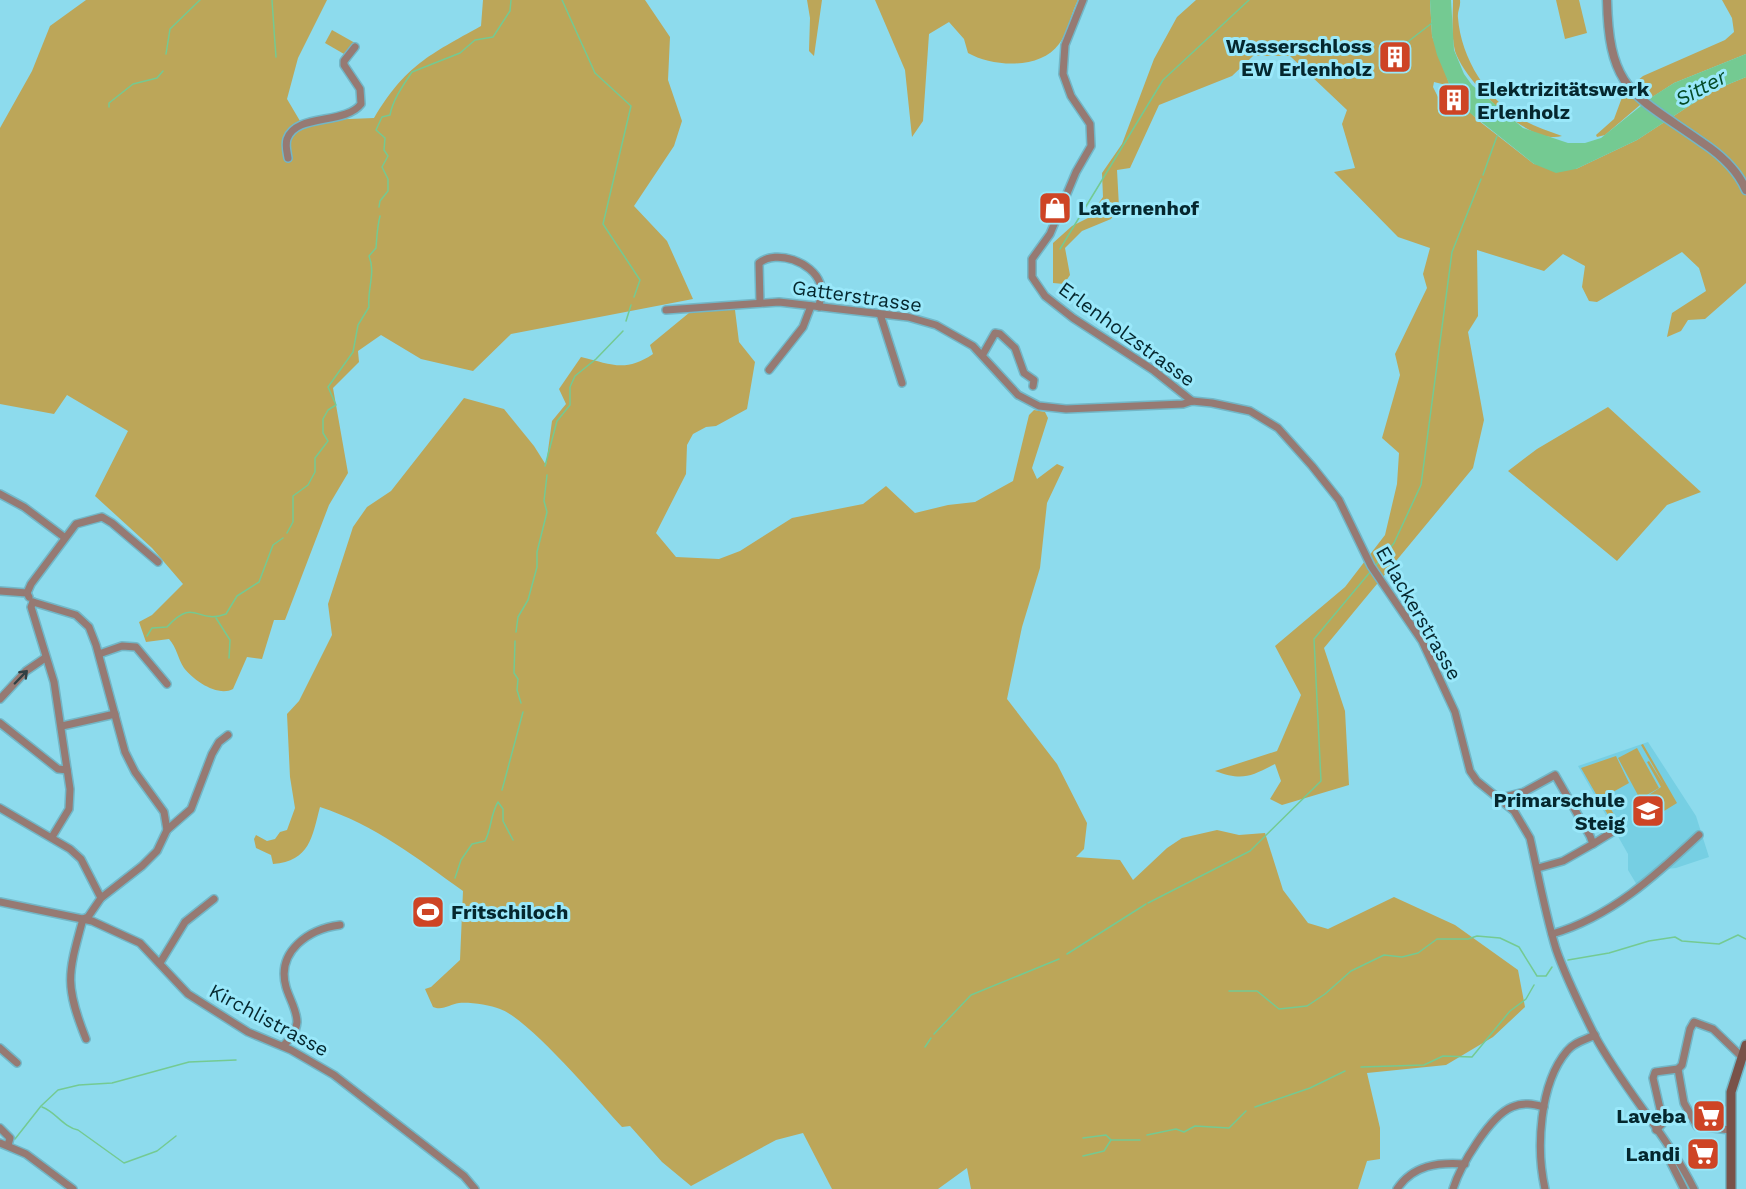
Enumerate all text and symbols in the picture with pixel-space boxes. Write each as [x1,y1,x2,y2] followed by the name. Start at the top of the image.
[1226,34,1372,81] place label: Wasserschloss EW Erlenholz
[1377,39,1413,75] building icon: Wasserschloss EW Erlenholz
[1671,63,1731,111] water label: Sitter
[1477,77,1650,124] place label: Elektrizitätswerk Erlenholz
[1436,82,1472,118] building icon: Elektrizitätswerk Erlenholz
[1037,190,1073,226] shop icon: Laternenhof
[1078,196,1200,220] place label: Laternenhof
[791,275,923,317] street label: Gatterstrasse
[1054,276,1200,392] street label: Erlenholzstrasse
[1371,542,1467,684] street label: Erlackerstrasse
[14,669,28,684] one-way arrow
[1494,788,1626,835] place label: Primarschule Steig
[1630,793,1666,829] school or university icon: Primarschule Steig
[410,894,446,930] sports icon: Fritschiloch
[451,900,569,924] place label: Fritschiloch
[205,978,333,1062] street label: Kirchlistrasse
[1691,1098,1727,1134] supermarket icon: Laveba
[1616,1104,1686,1128] place label: Laveba
[1685,1136,1721,1172] supermarket icon: Landi
[1626,1142,1680,1166] place label: Landi

